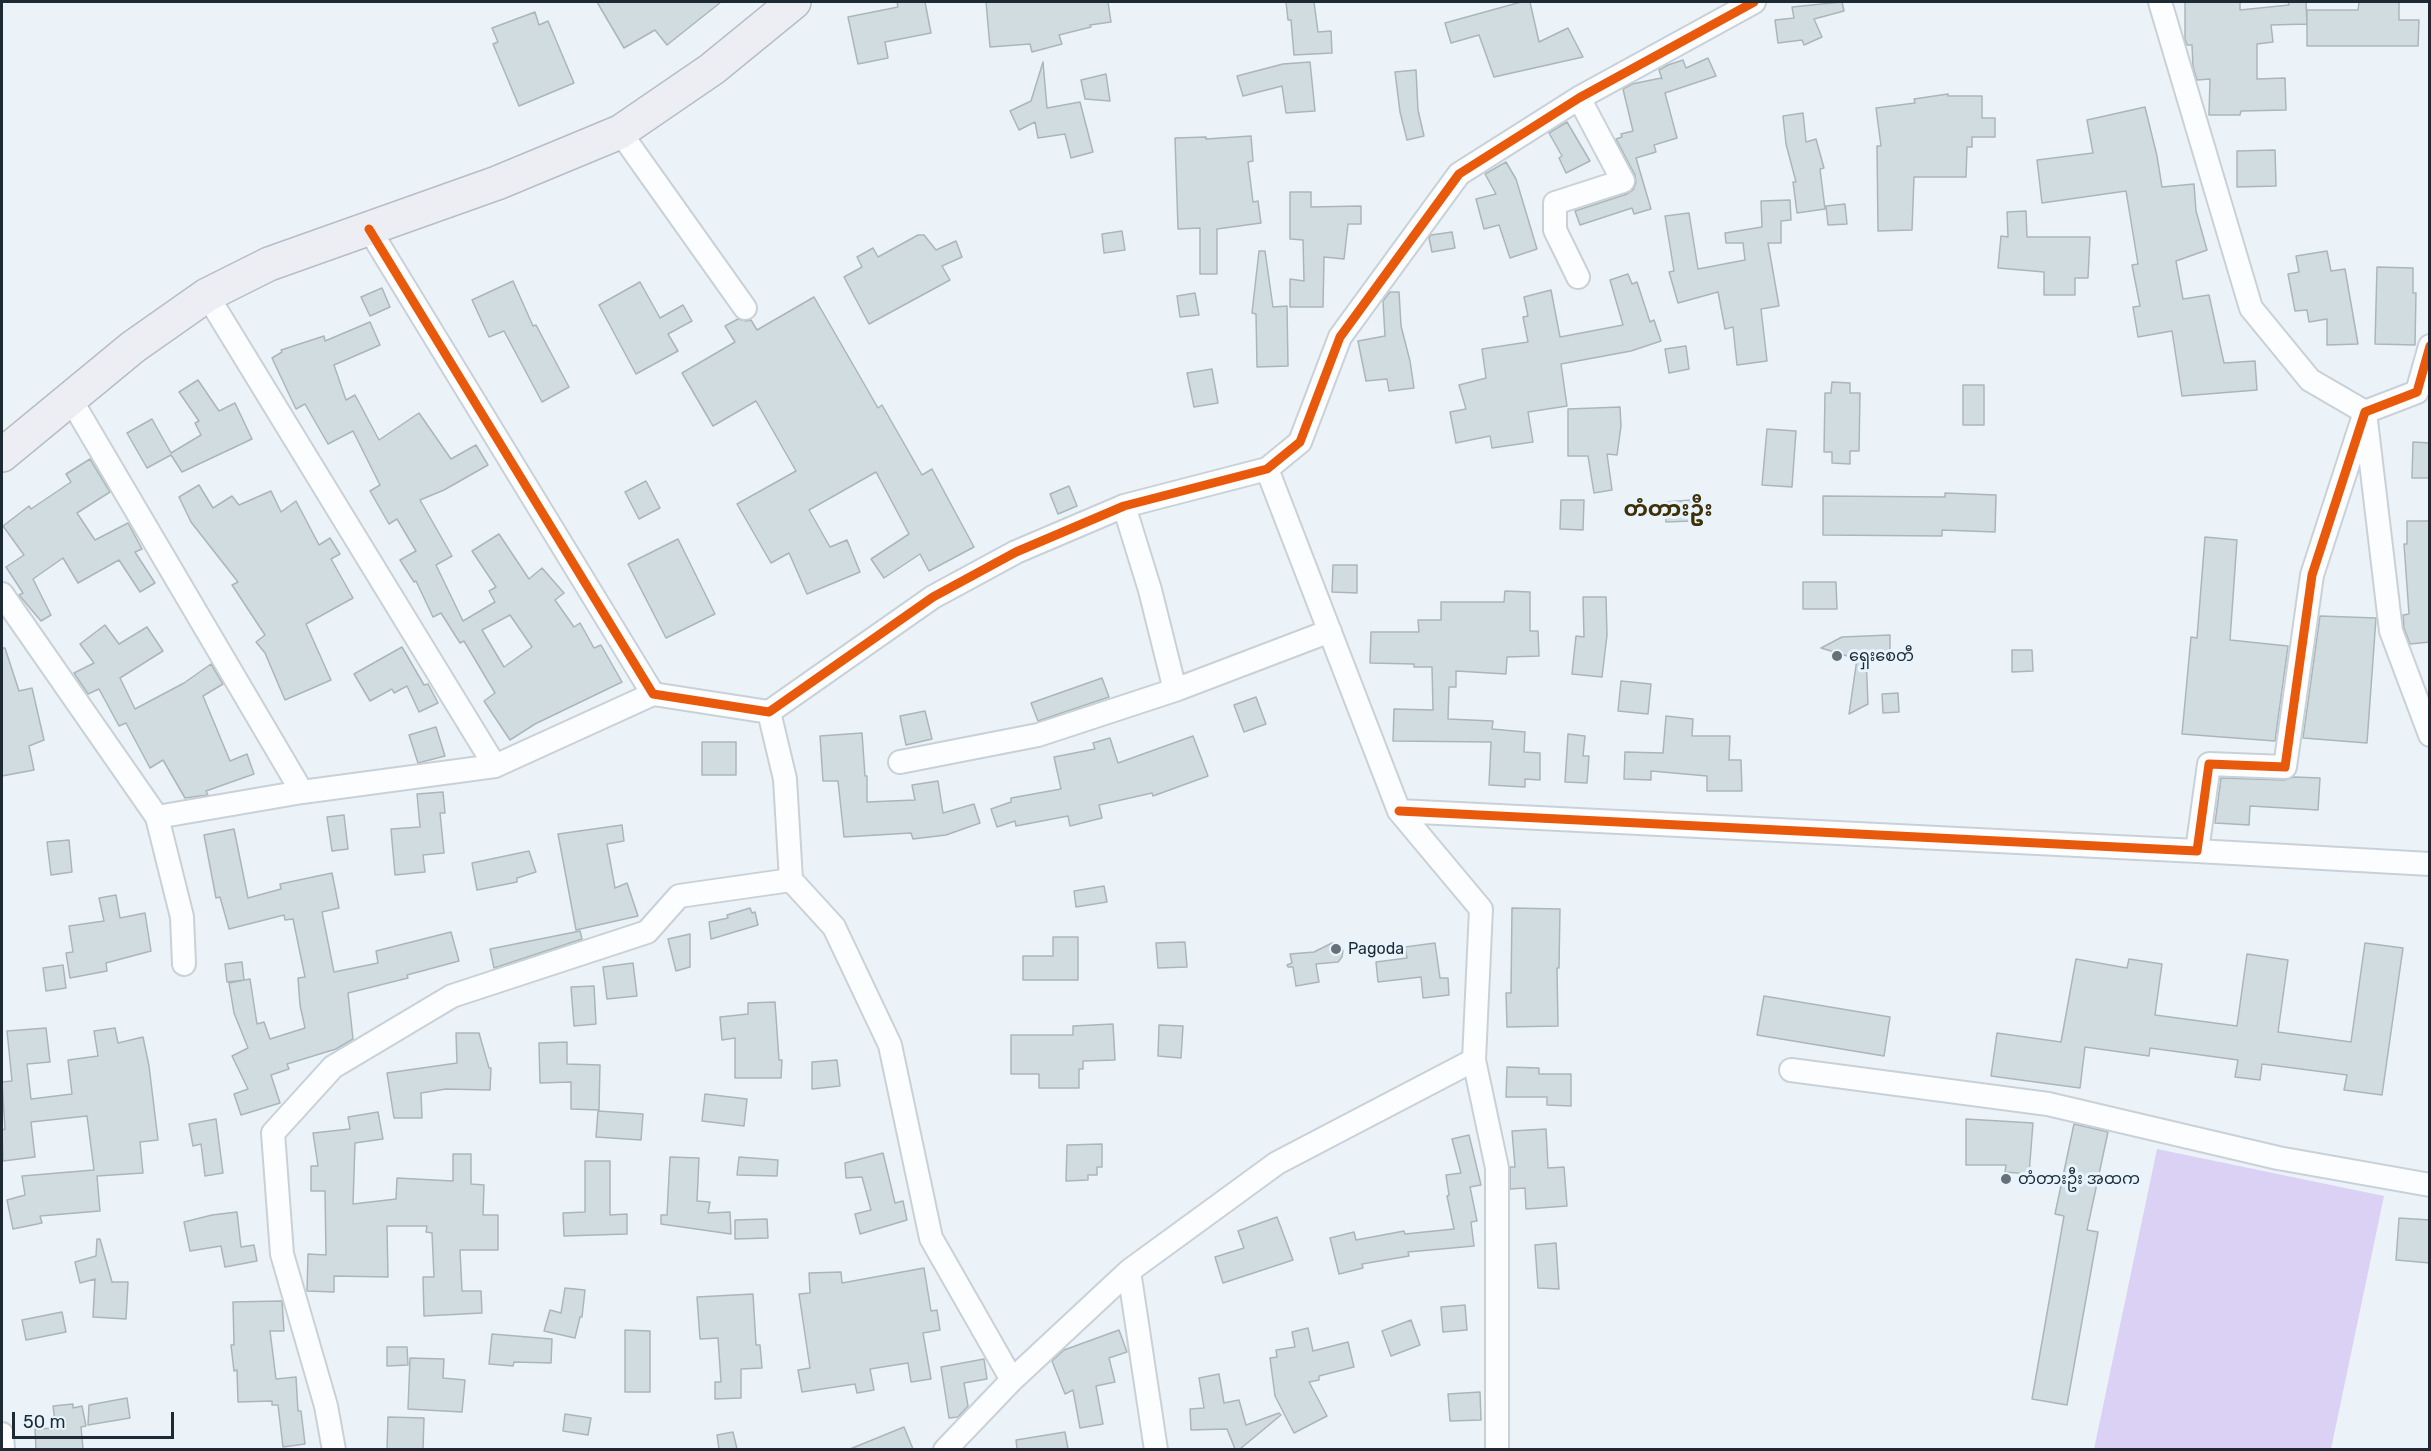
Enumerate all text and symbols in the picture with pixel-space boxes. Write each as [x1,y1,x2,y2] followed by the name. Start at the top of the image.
[1623,497,1713,523] district label: တံတားဦး
[1849,646,1914,666] place label: ရှေးစေတီ
[1830,649,1844,663] marker: ရှေးစေတီ
[1348,939,1404,959] place label: Pagoda
[1329,942,1343,956] marker: Pagoda
[2018,1169,2140,1189] place label: တံတားဦး အထက
[1999,1172,2013,1186] marker: တံတားဦး အထက
[15,1400,177,1438] scale bar
[23,1411,66,1433] text: 50 m

